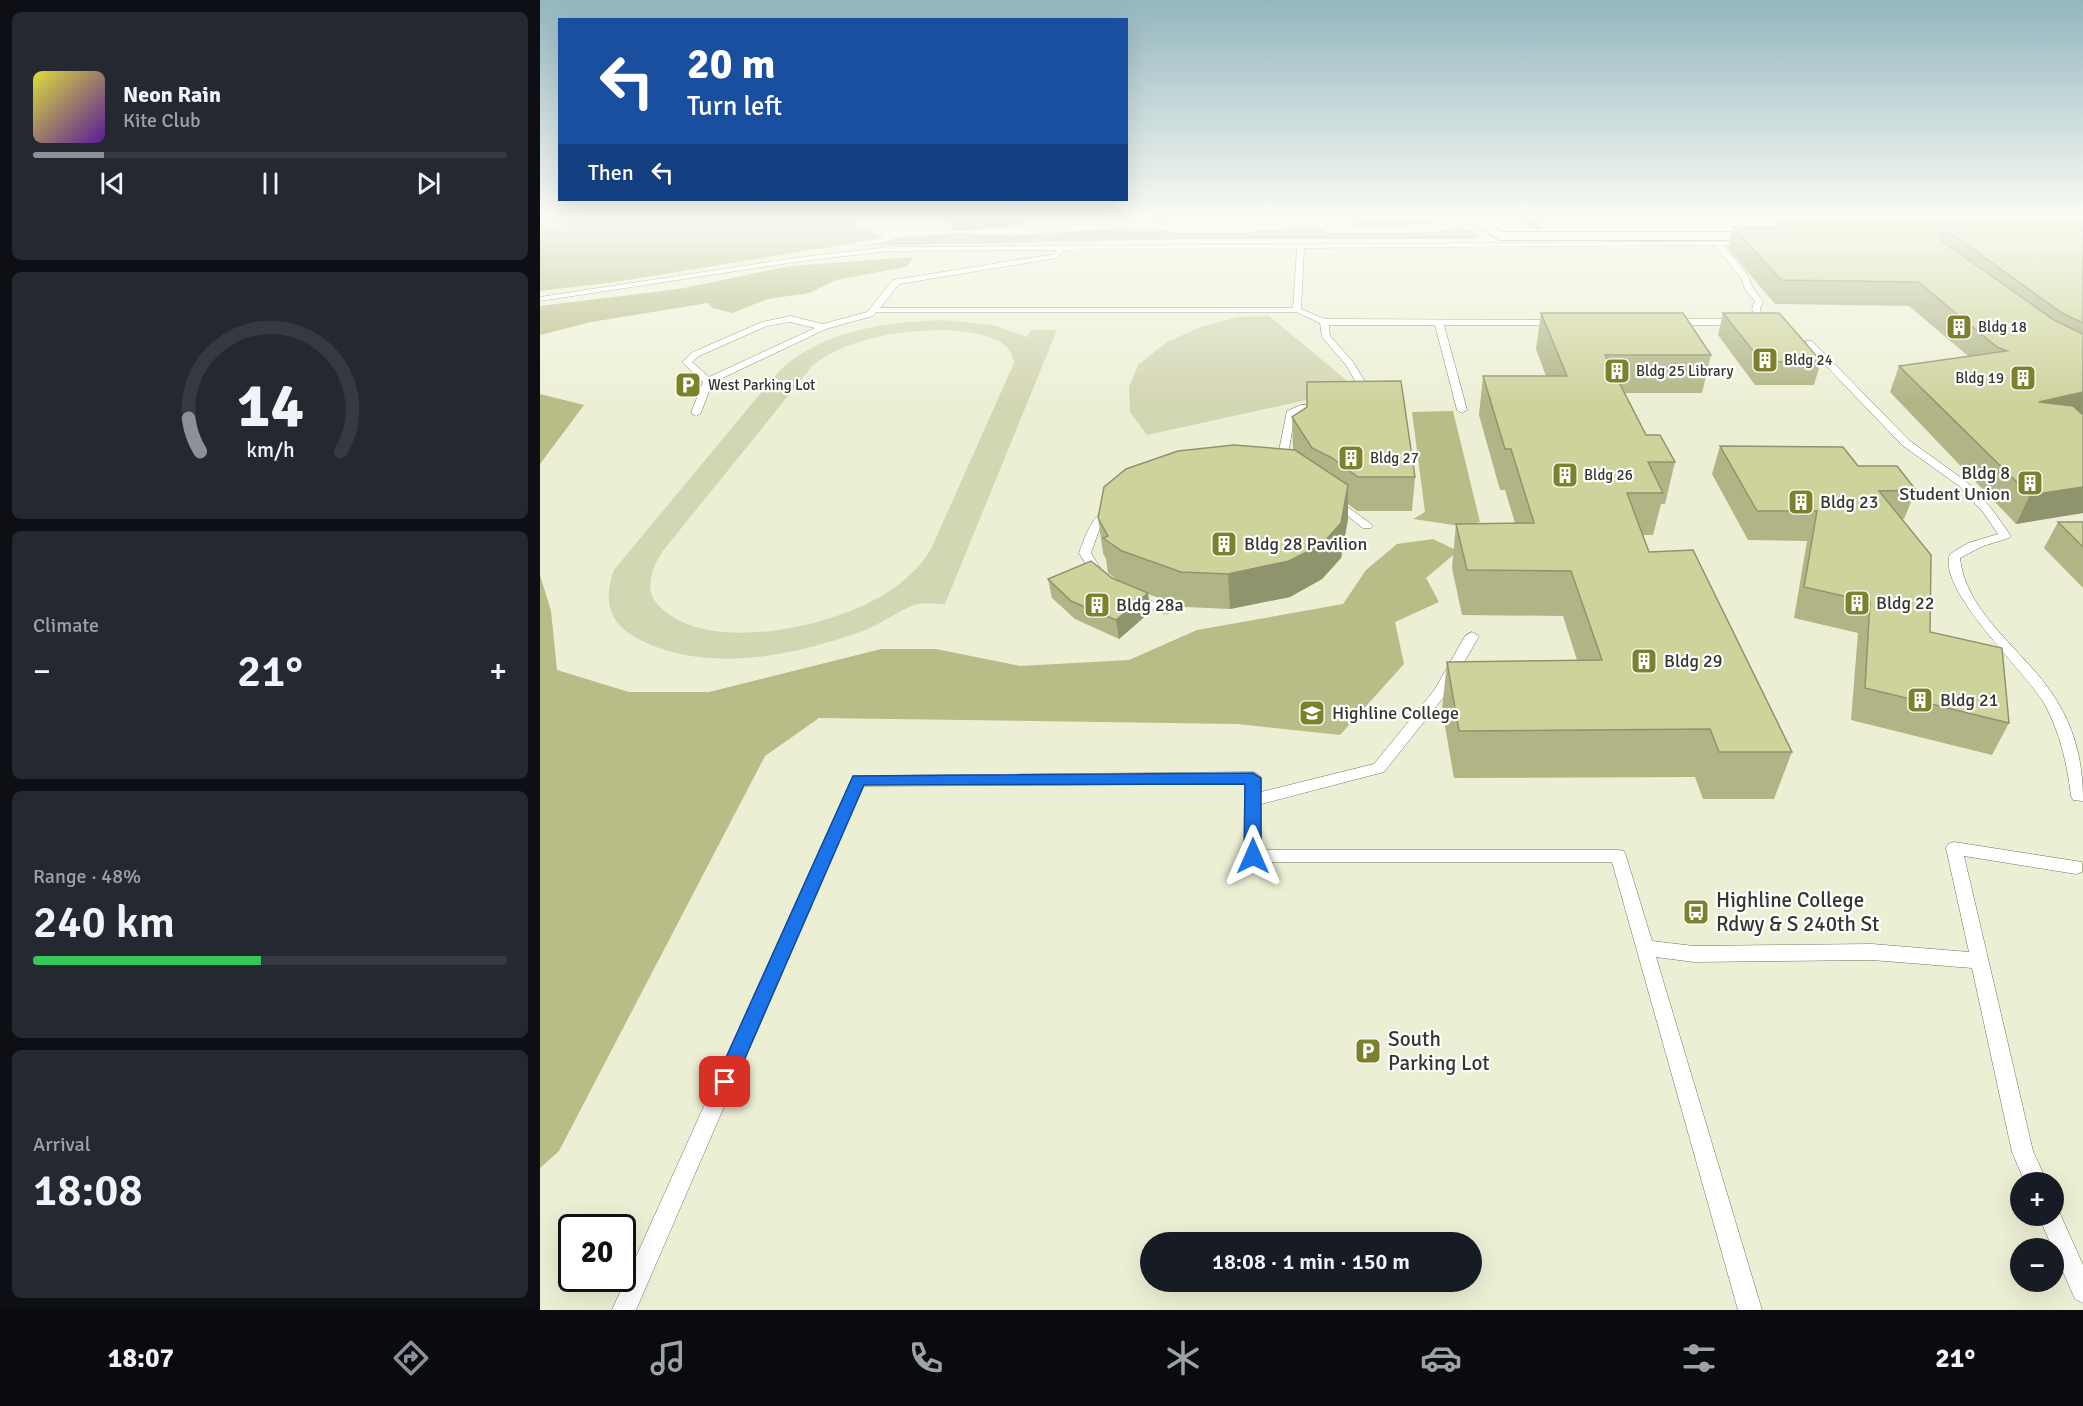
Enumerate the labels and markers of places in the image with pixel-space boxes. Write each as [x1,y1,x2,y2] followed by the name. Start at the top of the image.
[1944,312,1974,342] building icon: Bldg 18
[1978,318,2027,336] place label: Bldg 18
[1750,345,1780,375] building icon: Bldg 24
[1784,351,1833,369] place label: Bldg 24
[1602,356,1632,386] building icon: Bldg 25 Library
[1636,362,1734,380] place label: Bldg 25 Library
[2008,363,2038,393] building icon: Bldg 19
[1955,369,2004,387] place label: Bldg 19
[673,370,703,400] parking icon: West Parking Lot
[708,376,815,394] place label: West Parking Lot
[1336,443,1366,473] building icon: Bldg 27
[1370,449,1419,467] place label: Bldg 27
[1550,460,1580,490] building icon: Bldg 26
[1899,462,2010,505] place label: Bldg 8 Student Union
[1584,466,1633,484] place label: Bldg 26
[2015,468,2045,498] building icon: Bldg 8 Student Union
[1786,487,1816,517] building icon: Bldg 23
[1820,491,1879,513] place label: Bldg 23
[1209,529,1239,559] building icon: Bldg 28 Pavilion
[1244,533,1367,555] place label: Bldg 28 Pavilion
[1842,588,1872,618] building icon: Bldg 22
[1082,590,1112,620] building icon: Bldg 28a
[1876,592,1935,614] place label: Bldg 22
[1116,594,1184,616] place label: Bldg 28a
[1629,646,1659,676] building icon: Bldg 29
[1664,650,1723,672] place label: Bldg 29
[1905,685,1935,715] building icon: Bldg 21
[1940,689,1999,711] place label: Bldg 21
[1297,698,1327,728] school or university icon: Highline College
[1332,702,1459,724] place label: Highline College
[1716,887,1879,937] place label: Highline College Rdwy & S 240th St
[1681,897,1711,927] bus stop icon: Highline College Rdwy & S 240th St
[1388,1026,1490,1076] place label: South Parking Lot
[1353,1036,1383,1066] parking icon: South Parking Lot
[699,1056,750,1107] pin

